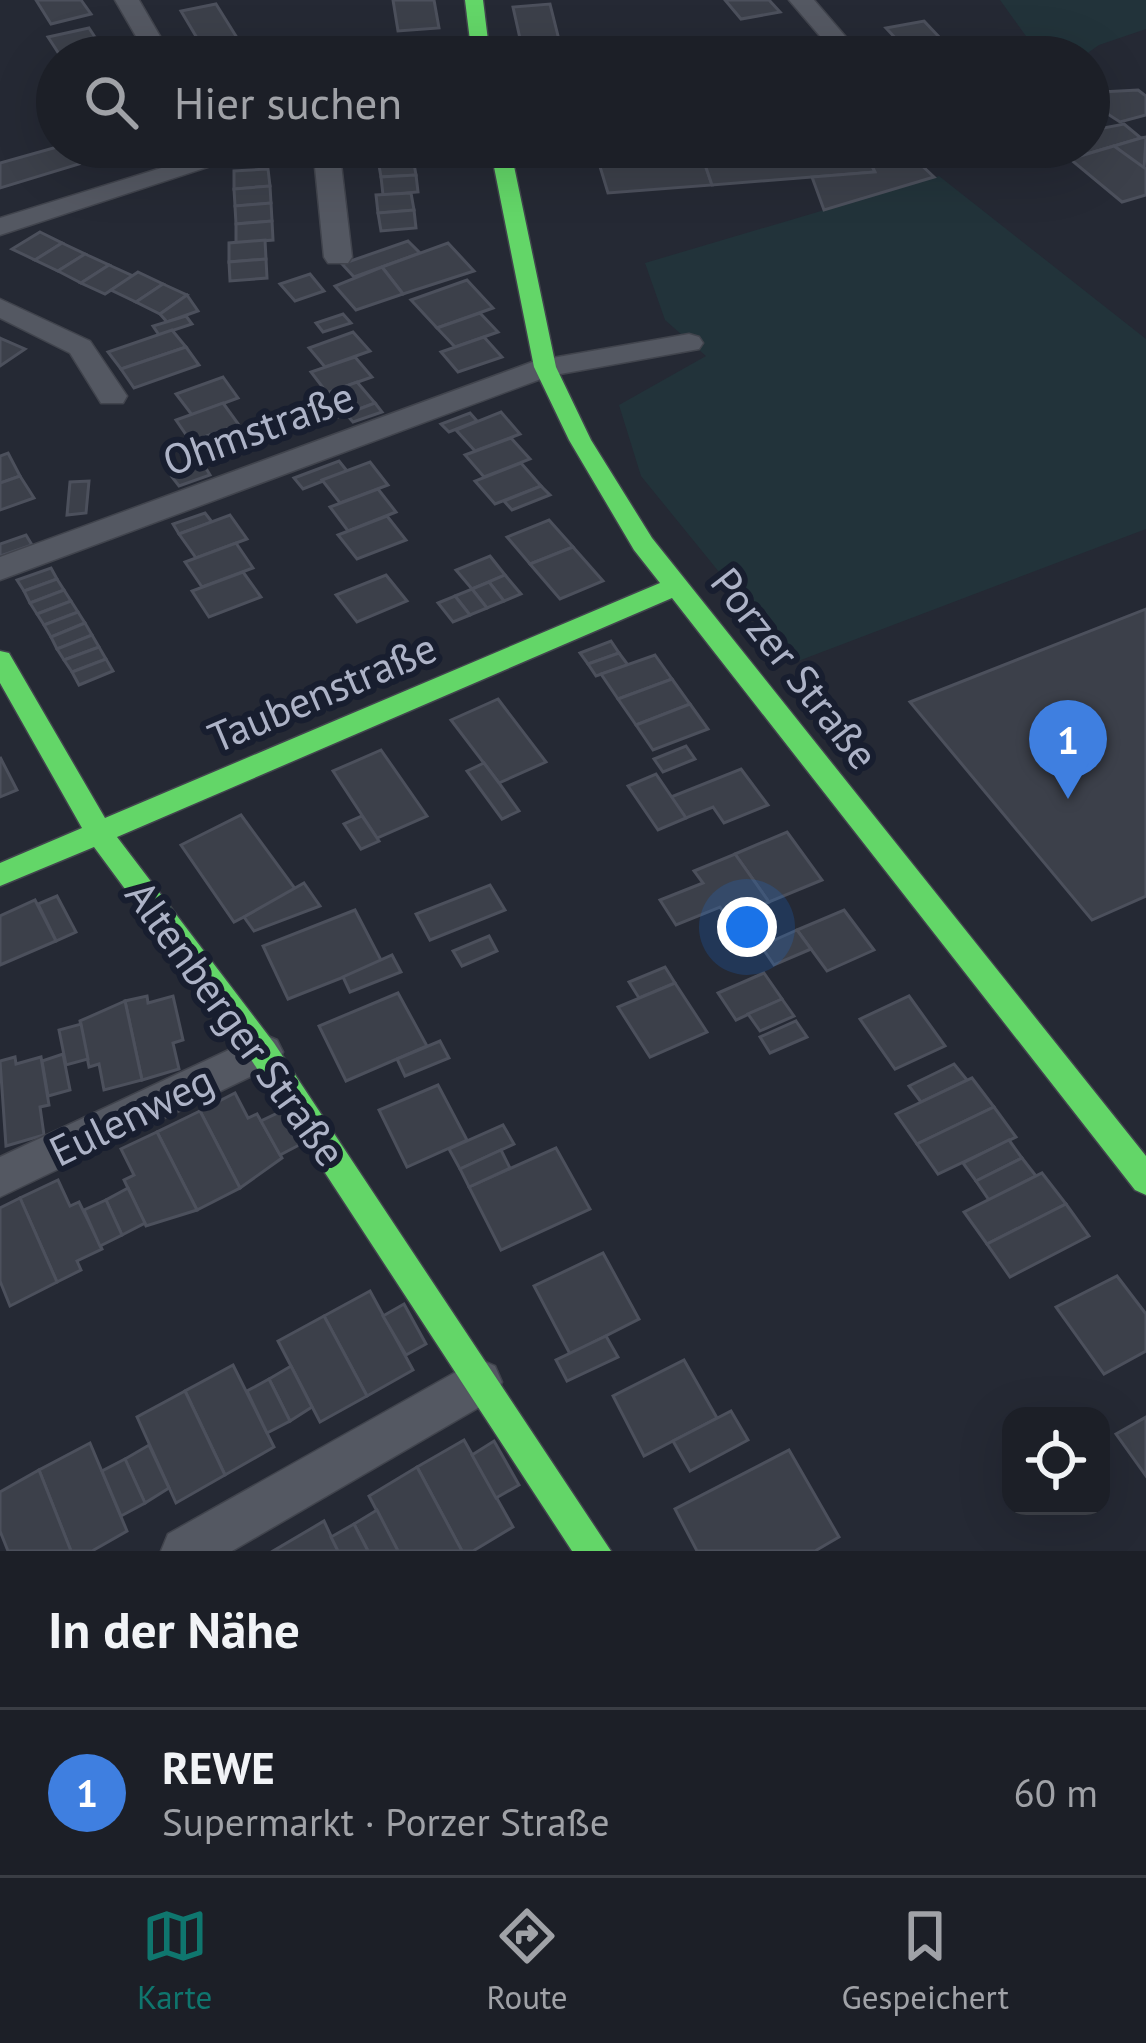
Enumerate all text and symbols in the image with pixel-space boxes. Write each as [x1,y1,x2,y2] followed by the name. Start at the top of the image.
[36,36,1110,168] search box
[78,69,144,135] icon: search
[174,73,402,131] text: Hier suchen
[155,368,361,488] street label: Ohmstraße
[699,556,891,780] street label: Porzer Straße
[200,619,444,765] street label: Taubenstraße
[1029,700,1107,799] pin: 1
[114,869,358,1177] street label: Altenberger Straße
[717,897,777,957] your location
[40,1052,222,1178] street label: Eulenweg
[1002,1407,1110,1515] map controls
[1002,1407,1110,1515] button: locate
[48,1596,300,1662] text: In der Nähe
[162,1738,275,1796] text: REWE
[76,1767,98,1818] text: 1
[1013,1767,1098,1818] text: 60 m
[162,1796,610,1847] text: Supermarkt · Porzer Straße
[137,1903,212,2018] tab: Karte
[486,1903,568,2018] tab: Route
[842,1903,1009,2018] tab: Gespeichert

